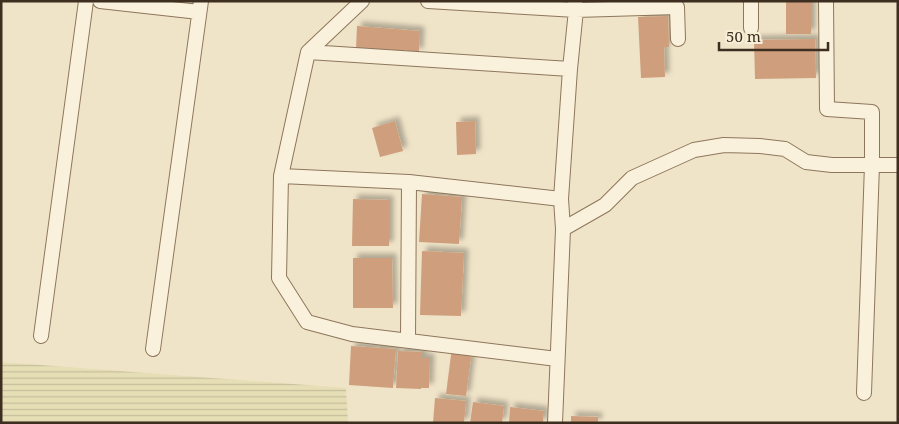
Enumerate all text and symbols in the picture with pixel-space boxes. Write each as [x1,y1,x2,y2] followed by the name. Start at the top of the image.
[719,20,828,52] scale bar
[726,26,761,46] text: 50 m

